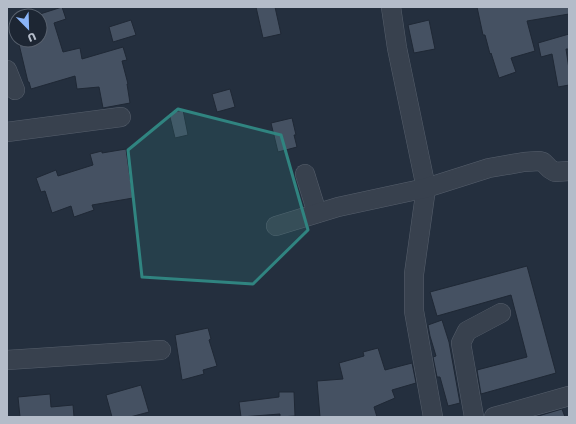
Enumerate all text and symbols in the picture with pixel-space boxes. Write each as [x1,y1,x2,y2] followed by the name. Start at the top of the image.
[8,8,48,48] north arrow
[25,29,38,44] text: U

